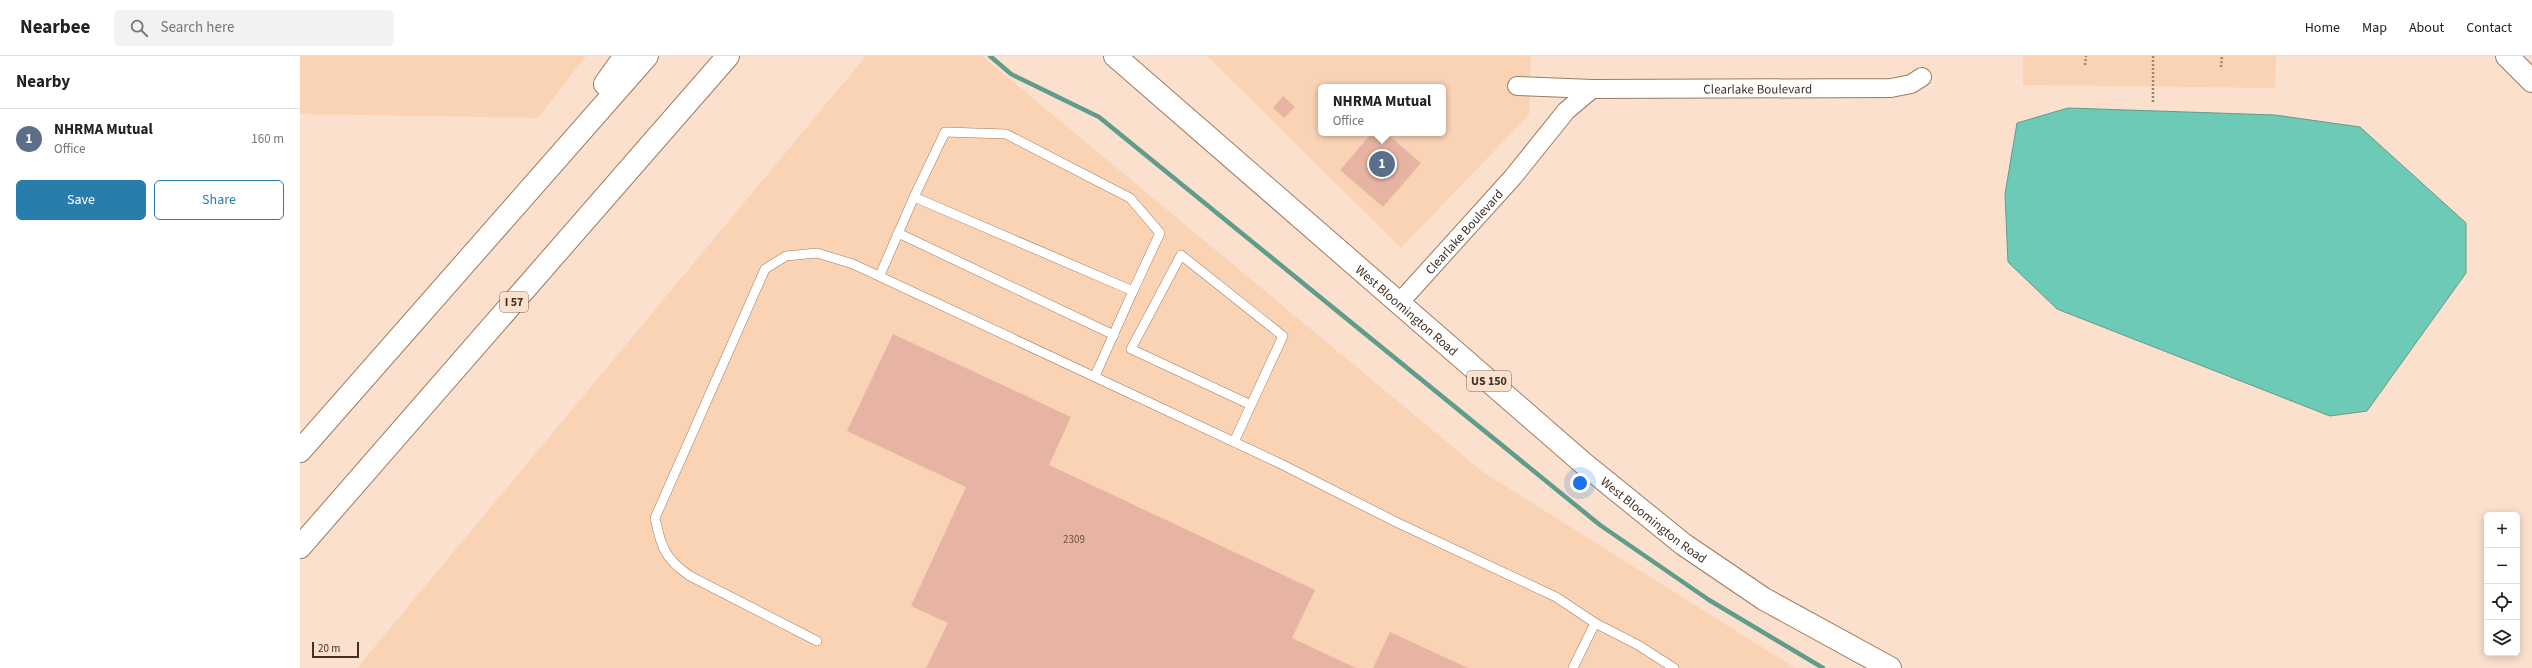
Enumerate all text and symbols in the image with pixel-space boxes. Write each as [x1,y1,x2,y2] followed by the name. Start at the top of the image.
[114,10,394,46] search box
[20,14,90,41] text: Nearbee
[128,17,150,39] icon: search
[160,17,234,38] text: Search here
[2305,18,2340,38] text: Home
[2362,18,2387,38] text: Map
[2409,18,2444,38] text: About
[2466,18,2512,38] text: Contact
[16,70,70,94] text: Nearby
[1703,80,1812,99] street label: Clearlake Boulevard
[1318,84,1446,136] popup
[1333,91,1431,112] text: NHRMA Mutual
[1333,112,1364,130] text: Office
[54,119,153,140] text: NHRMA Mutual
[26,130,32,148] text: 1
[251,130,284,148] text: 160 m
[54,140,85,158] text: Office
[1369,149,1395,179] pin: 1
[16,180,146,220] button: Save
[154,180,284,220] button: Share
[1421,186,1508,279] street label: Clearlake Boulevard
[1351,261,1462,360] street label: West Bloomington Road
[500,292,528,312] road number: I 57
[1467,371,1511,391] road number: US 150
[1570,473,1590,493] your location
[1597,473,1710,568] street label: West Bloomington Road
[2484,512,2520,656] map controls
[2484,512,2520,548] button: +
[1063,532,1085,547] house number: 2309
[2484,548,2520,584] button: −
[2484,584,2520,620] button: locate
[2484,620,2520,656] button: layers
[312,640,359,659] scale bar
[318,641,340,656] text: 20 m

